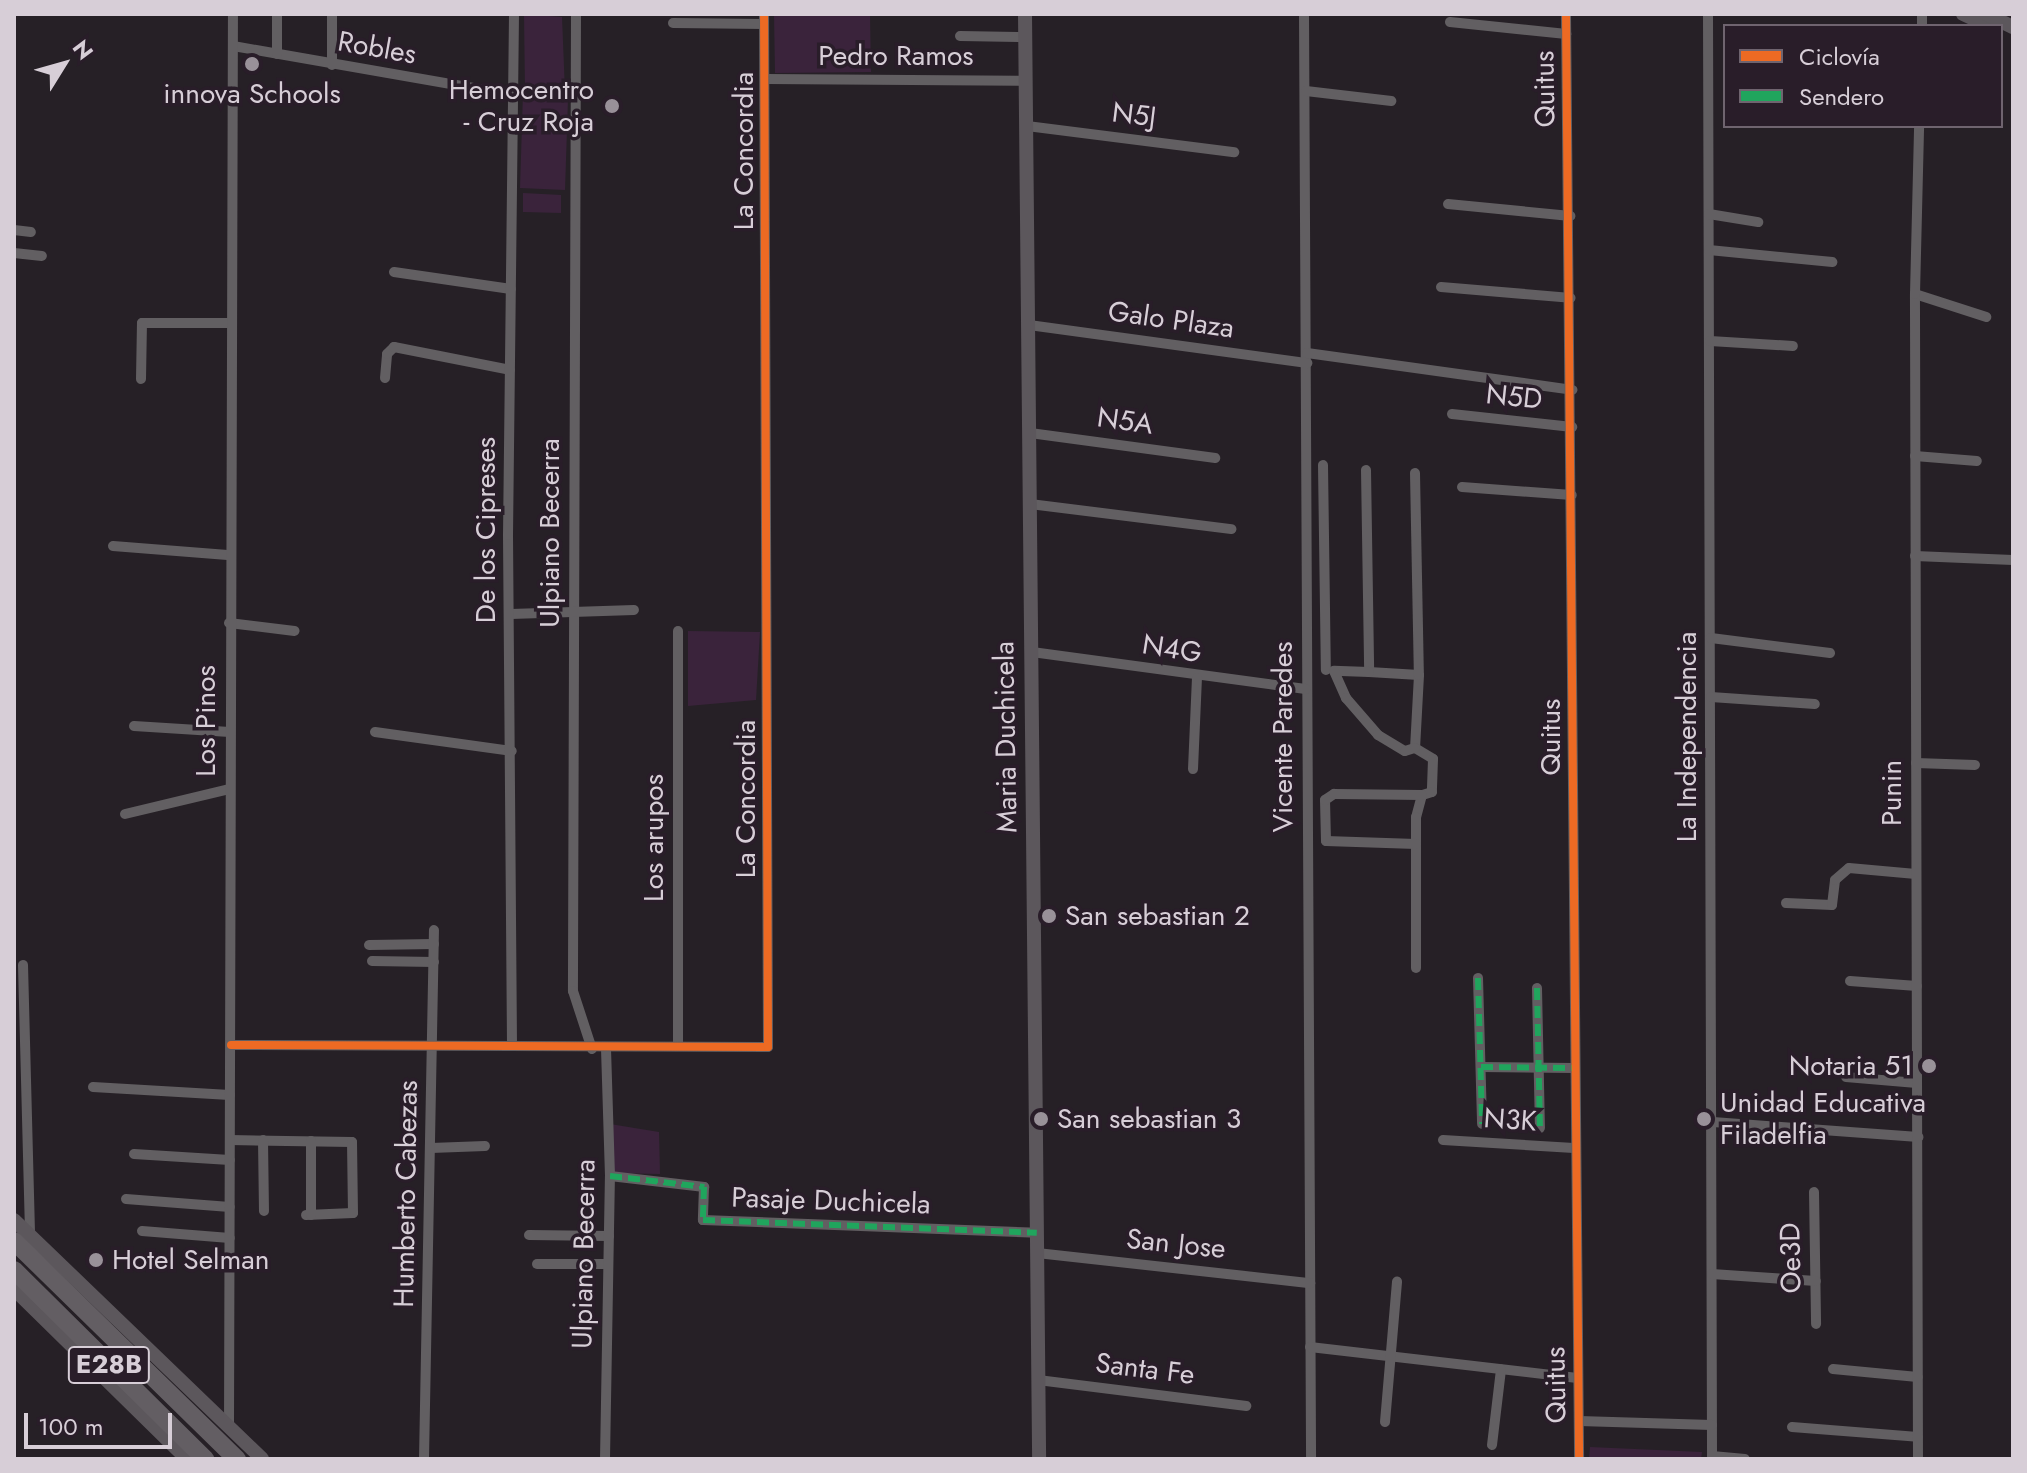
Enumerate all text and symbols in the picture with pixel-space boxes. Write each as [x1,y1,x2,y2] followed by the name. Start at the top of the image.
[24,24,104,104] north arrow
[1723,24,2003,128] legend
[335,25,419,71] street label: Robles
[65,33,101,66] text: N
[818,39,974,73] street label: Pedro Ramos
[1799,39,1880,74] text: Ciclovía
[1528,50,1562,128] street label: Quitus
[243,55,261,73] marker: innova Schools
[727,72,761,230] street label: La Concordia
[449,73,594,139] place label: Hemocentro - Cruz Roja
[163,77,341,111] place label: innova Schools
[1799,79,1884,114] text: Sendero
[601,95,623,117] marker: Hemocentro - Cruz Roja
[1110,96,1158,134] street label: N5J
[1106,295,1236,345] street label: Galo Plaza
[1484,377,1544,417] street label: N5D
[1095,400,1155,442] street label: N5A
[469,437,503,623] street label: De los Cipreses
[533,438,567,628] street label: Ulpiano Becerra
[1140,628,1204,670] street label: N4G
[1670,632,1704,842] street label: La Independencia
[988,641,1024,833] street label: Maria Duchicela
[1266,641,1300,833] street label: Vicente Paredes
[189,665,223,777] street label: Los Pinos
[1534,699,1568,775] street label: Quitus
[729,720,763,878] street label: La Concordia
[1875,760,1909,826] street label: Punin
[637,774,671,902] street label: Los arupos
[1065,899,1250,933] place label: San sebastian 2
[1040,907,1058,925] marker: San sebastian 2
[1789,1049,1913,1083] place label: Notaria 51
[1920,1057,1938,1075] marker: Notaria 51
[387,1080,425,1308] street label: Humberto Cabezas
[1720,1086,1926,1152] place label: Unidad Educativa Filadelfia
[1482,1101,1538,1139] street label: N3K
[1057,1102,1241,1136] place label: San sebastian 3
[1032,1110,1050,1128] marker: San sebastian 3
[1695,1110,1713,1128] marker: Unidad Educativa Filadelfia
[566,1159,602,1349] street label: Ulpiano Becerra
[731,1181,931,1221] street label: Pasaje Duchicela
[1125,1222,1227,1266] street label: San Jose
[1774,1222,1808,1294] street label: Oe3D
[112,1243,269,1277] place label: Hotel Selman
[87,1251,105,1269] marker: Hotel Selman
[67,1343,151,1387] road number: E28B
[1093,1346,1197,1392] street label: Santa Fe
[1539,1346,1573,1424] street label: Quitus
[28,1397,176,1447] scale bar
[38,1409,104,1444] text: 100 m

